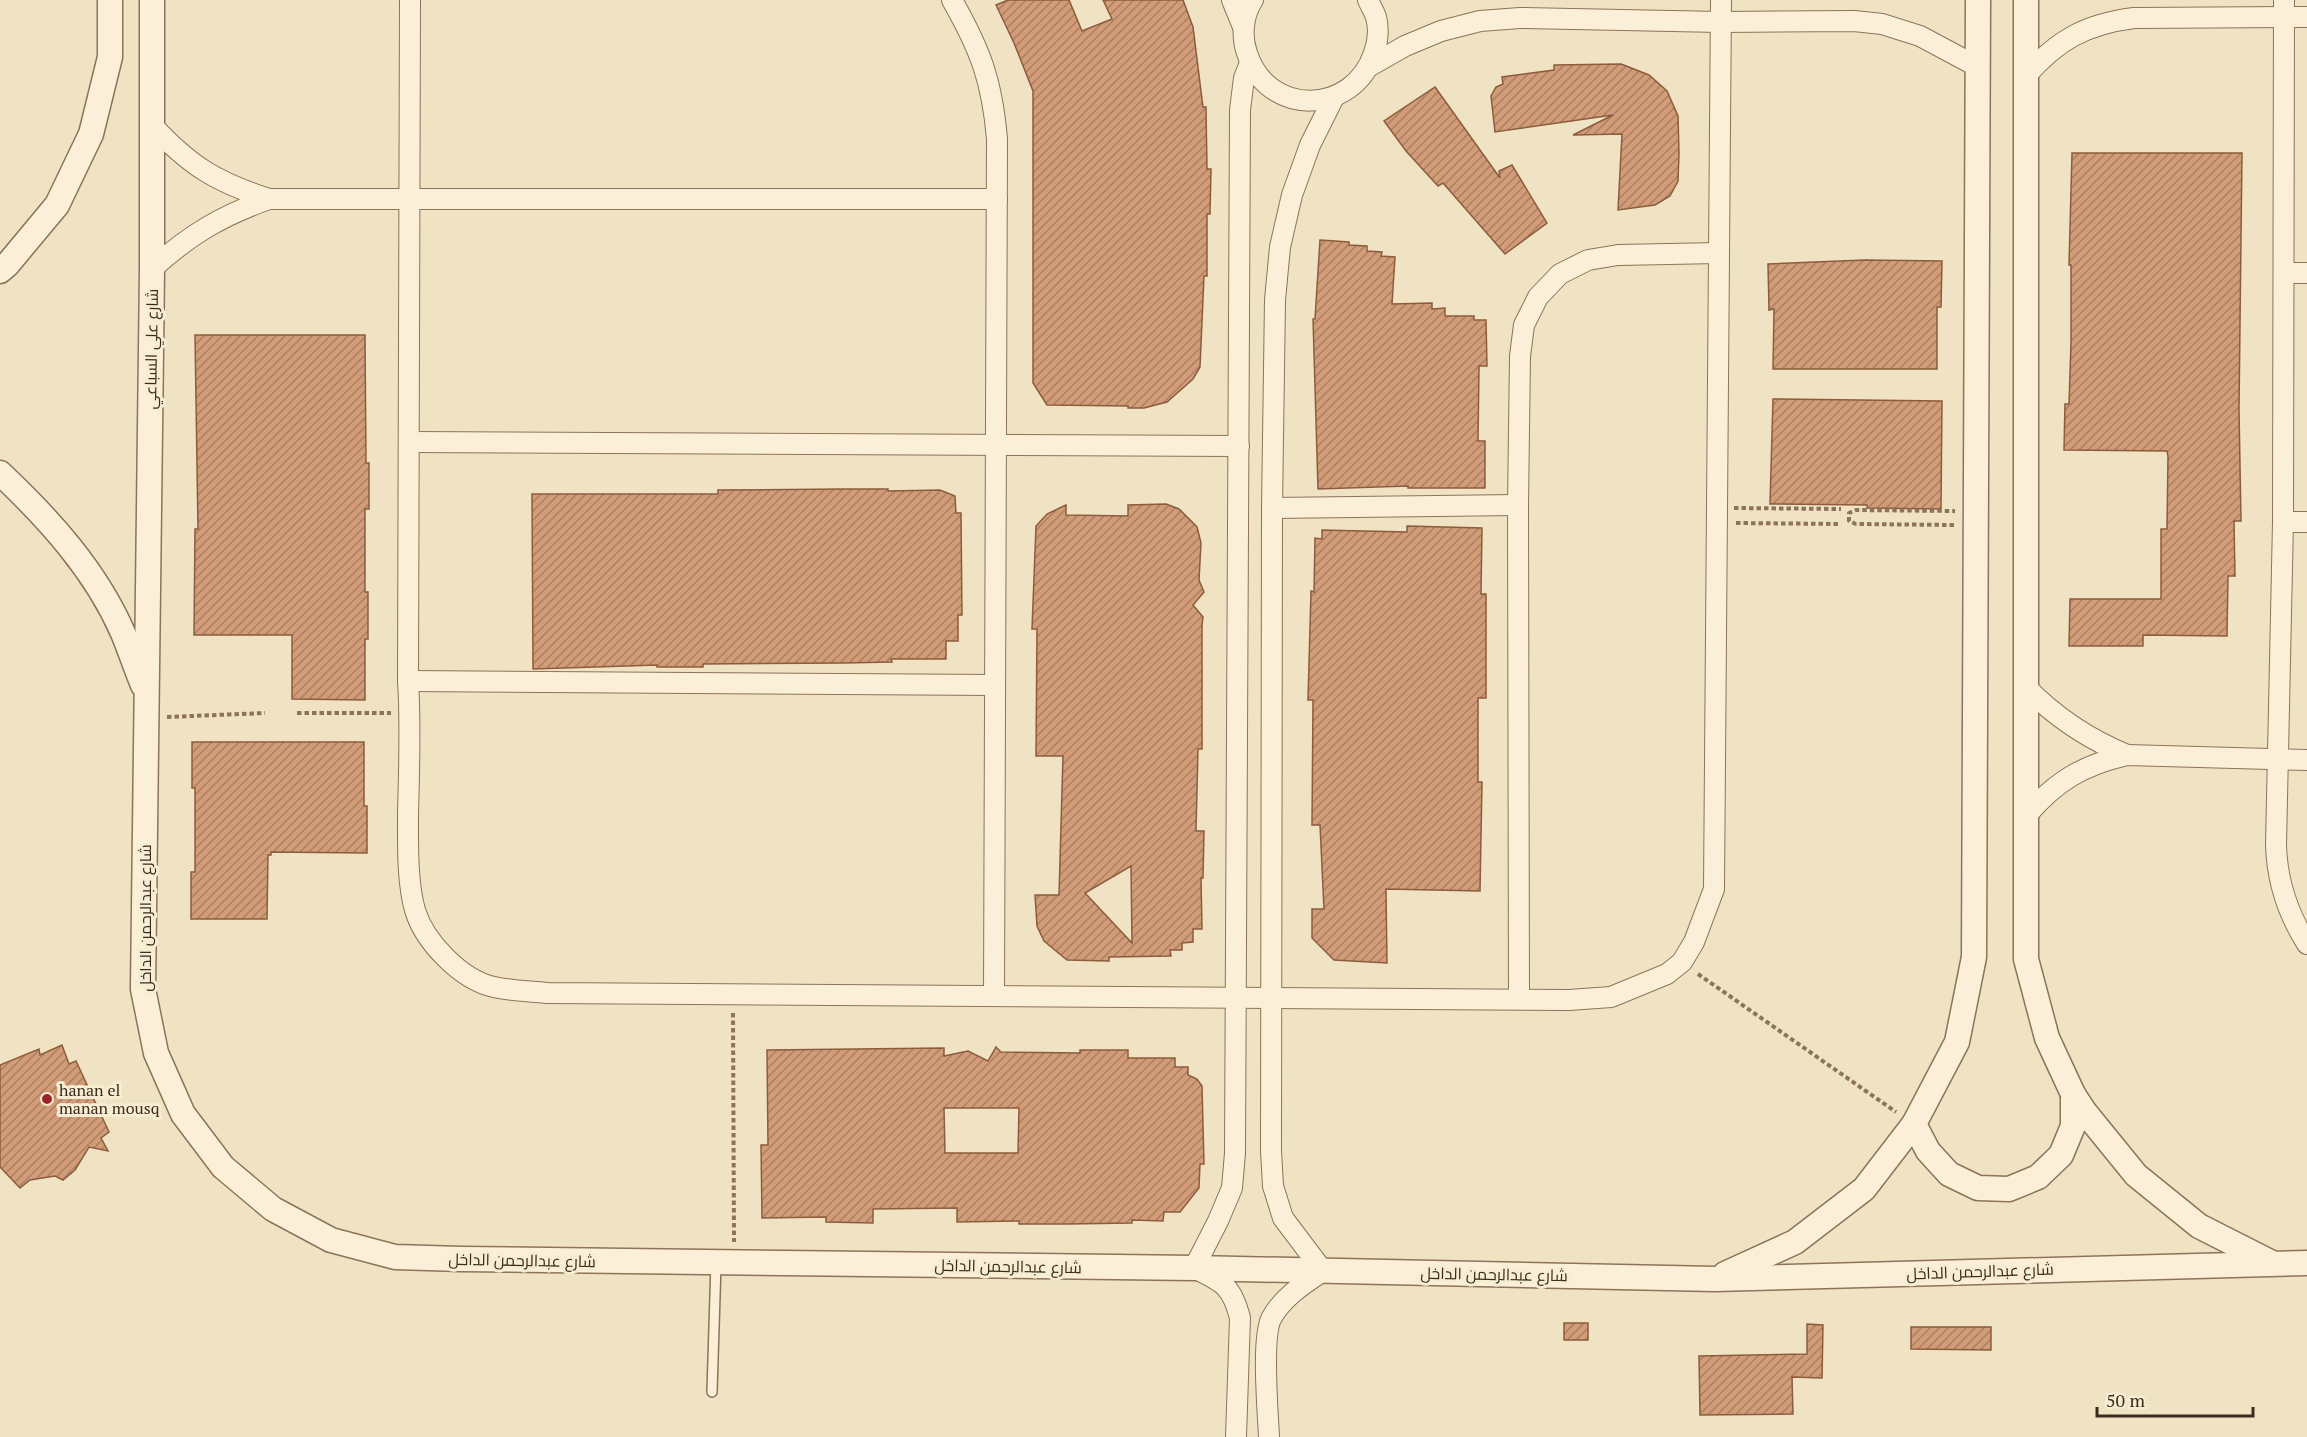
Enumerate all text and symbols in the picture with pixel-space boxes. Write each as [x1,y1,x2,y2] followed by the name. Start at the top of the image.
[139,289,166,410] street label: شارع علي السباعي
[134,844,157,992] street label: شارع عبدالرحمن الداخل
[59,1079,160,1119] place label: hanan el manan mousq
[40,1092,54,1106] marker: hanan el manan mousq
[448,1248,596,1273] street label: شارع عبدالرحمن الداخل
[934,1254,1082,1279] street label: شارع عبدالرحمن الداخل
[1906,1257,2054,1286] street label: شارع عبدالرحمن الداخل
[1420,1262,1568,1287] street label: شارع عبدالرحمن الداخل
[2097,1380,2253,1418] scale bar
[2106,1388,2146,1412] text: 50 m

